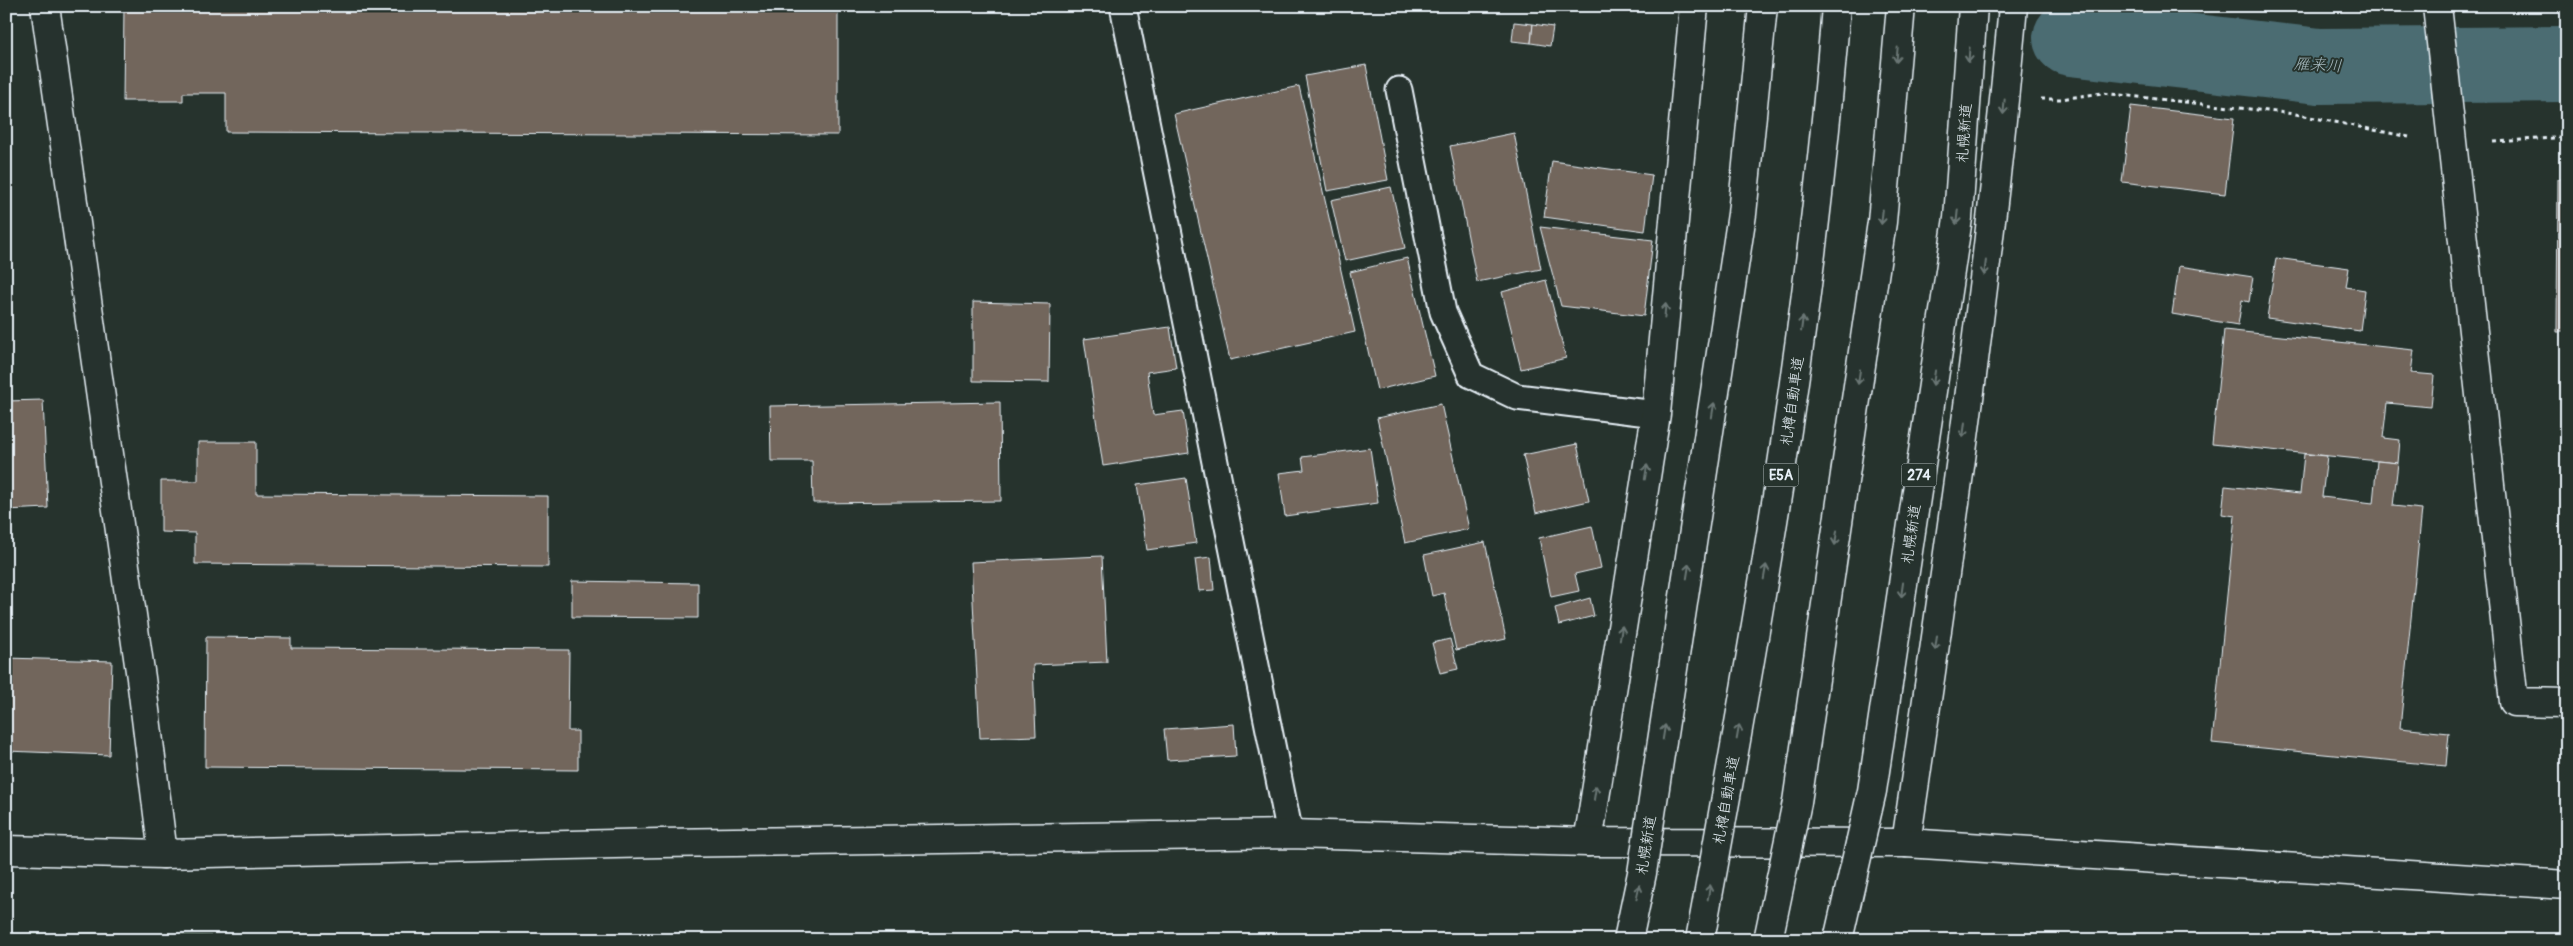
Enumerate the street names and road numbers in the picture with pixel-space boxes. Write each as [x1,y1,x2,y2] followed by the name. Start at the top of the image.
[1953,102,1976,164] street label: 札幌新道
[1777,355,1808,447] street label: 札樽自動車道
[1764,464,1798,486] road number: E5A
[1902,464,1936,486] road number: 274
[1898,503,1925,565] street label: 札幌新道
[1709,754,1744,846] street label: 札樽自動車道
[1632,814,1661,876] street label: 札幌新道

